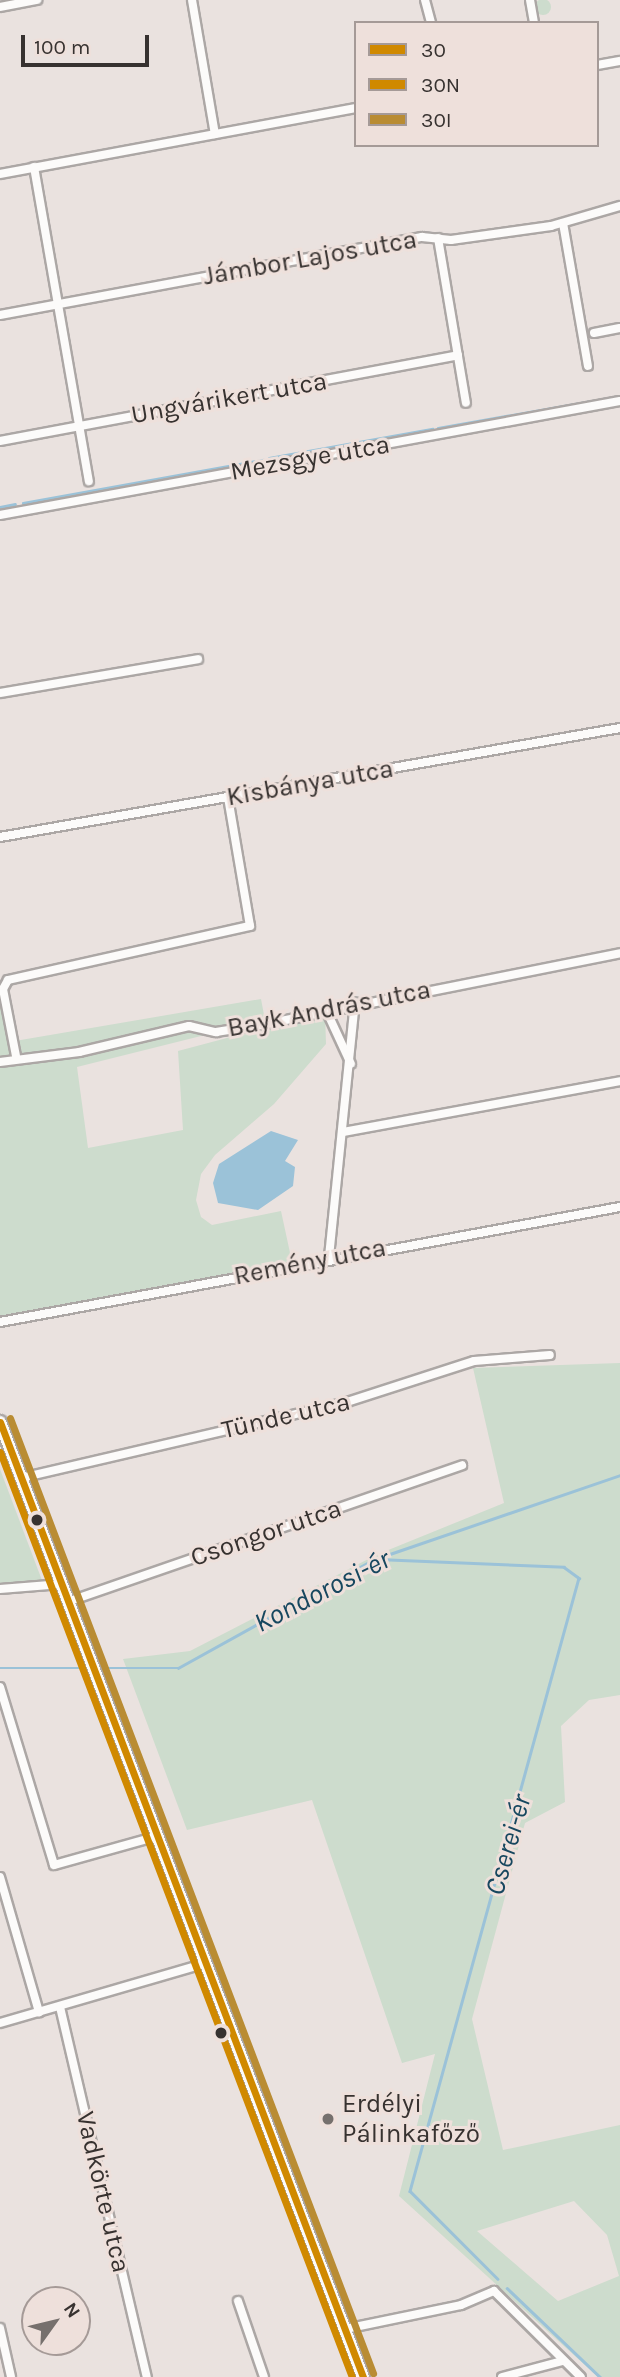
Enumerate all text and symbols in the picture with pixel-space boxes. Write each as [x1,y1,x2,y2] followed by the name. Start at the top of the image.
[24,21,152,65] scale bar
[354,21,599,147] legend
[34,35,91,59] text: 100 m
[421,38,446,62] text: 30
[421,73,460,97] text: 30N
[421,108,452,132] text: 30I
[201,224,419,292] street label: Jámbor Lajos utca
[129,365,329,431] street label: Ungvárikert utca
[228,429,392,487] street label: Mezsgye utca
[224,753,396,813] street label: Kisbánya utca
[225,974,433,1044] street label: Bayk András utca
[231,1232,389,1292] street label: Remény utca
[219,1386,353,1446] street label: Tünde utca
[187,1493,345,1573] street label: Csongor utca
[30,1513,44,1527] unlabelled marker
[248,1542,396,1640] water label: Kondorosi-ér
[478,1791,538,1899] water label: Cserei-ér
[214,2026,228,2040] unlabelled marker
[342,2088,480,2150] place label: Erdélyi Pálinkafőző
[69,2108,137,2276] street label: Vadkörte utca
[320,2111,336,2127] marker: Erdélyi Pálinkafőző
[21,2286,91,2356] north arrow
[59,2299,85,2322] text: N

